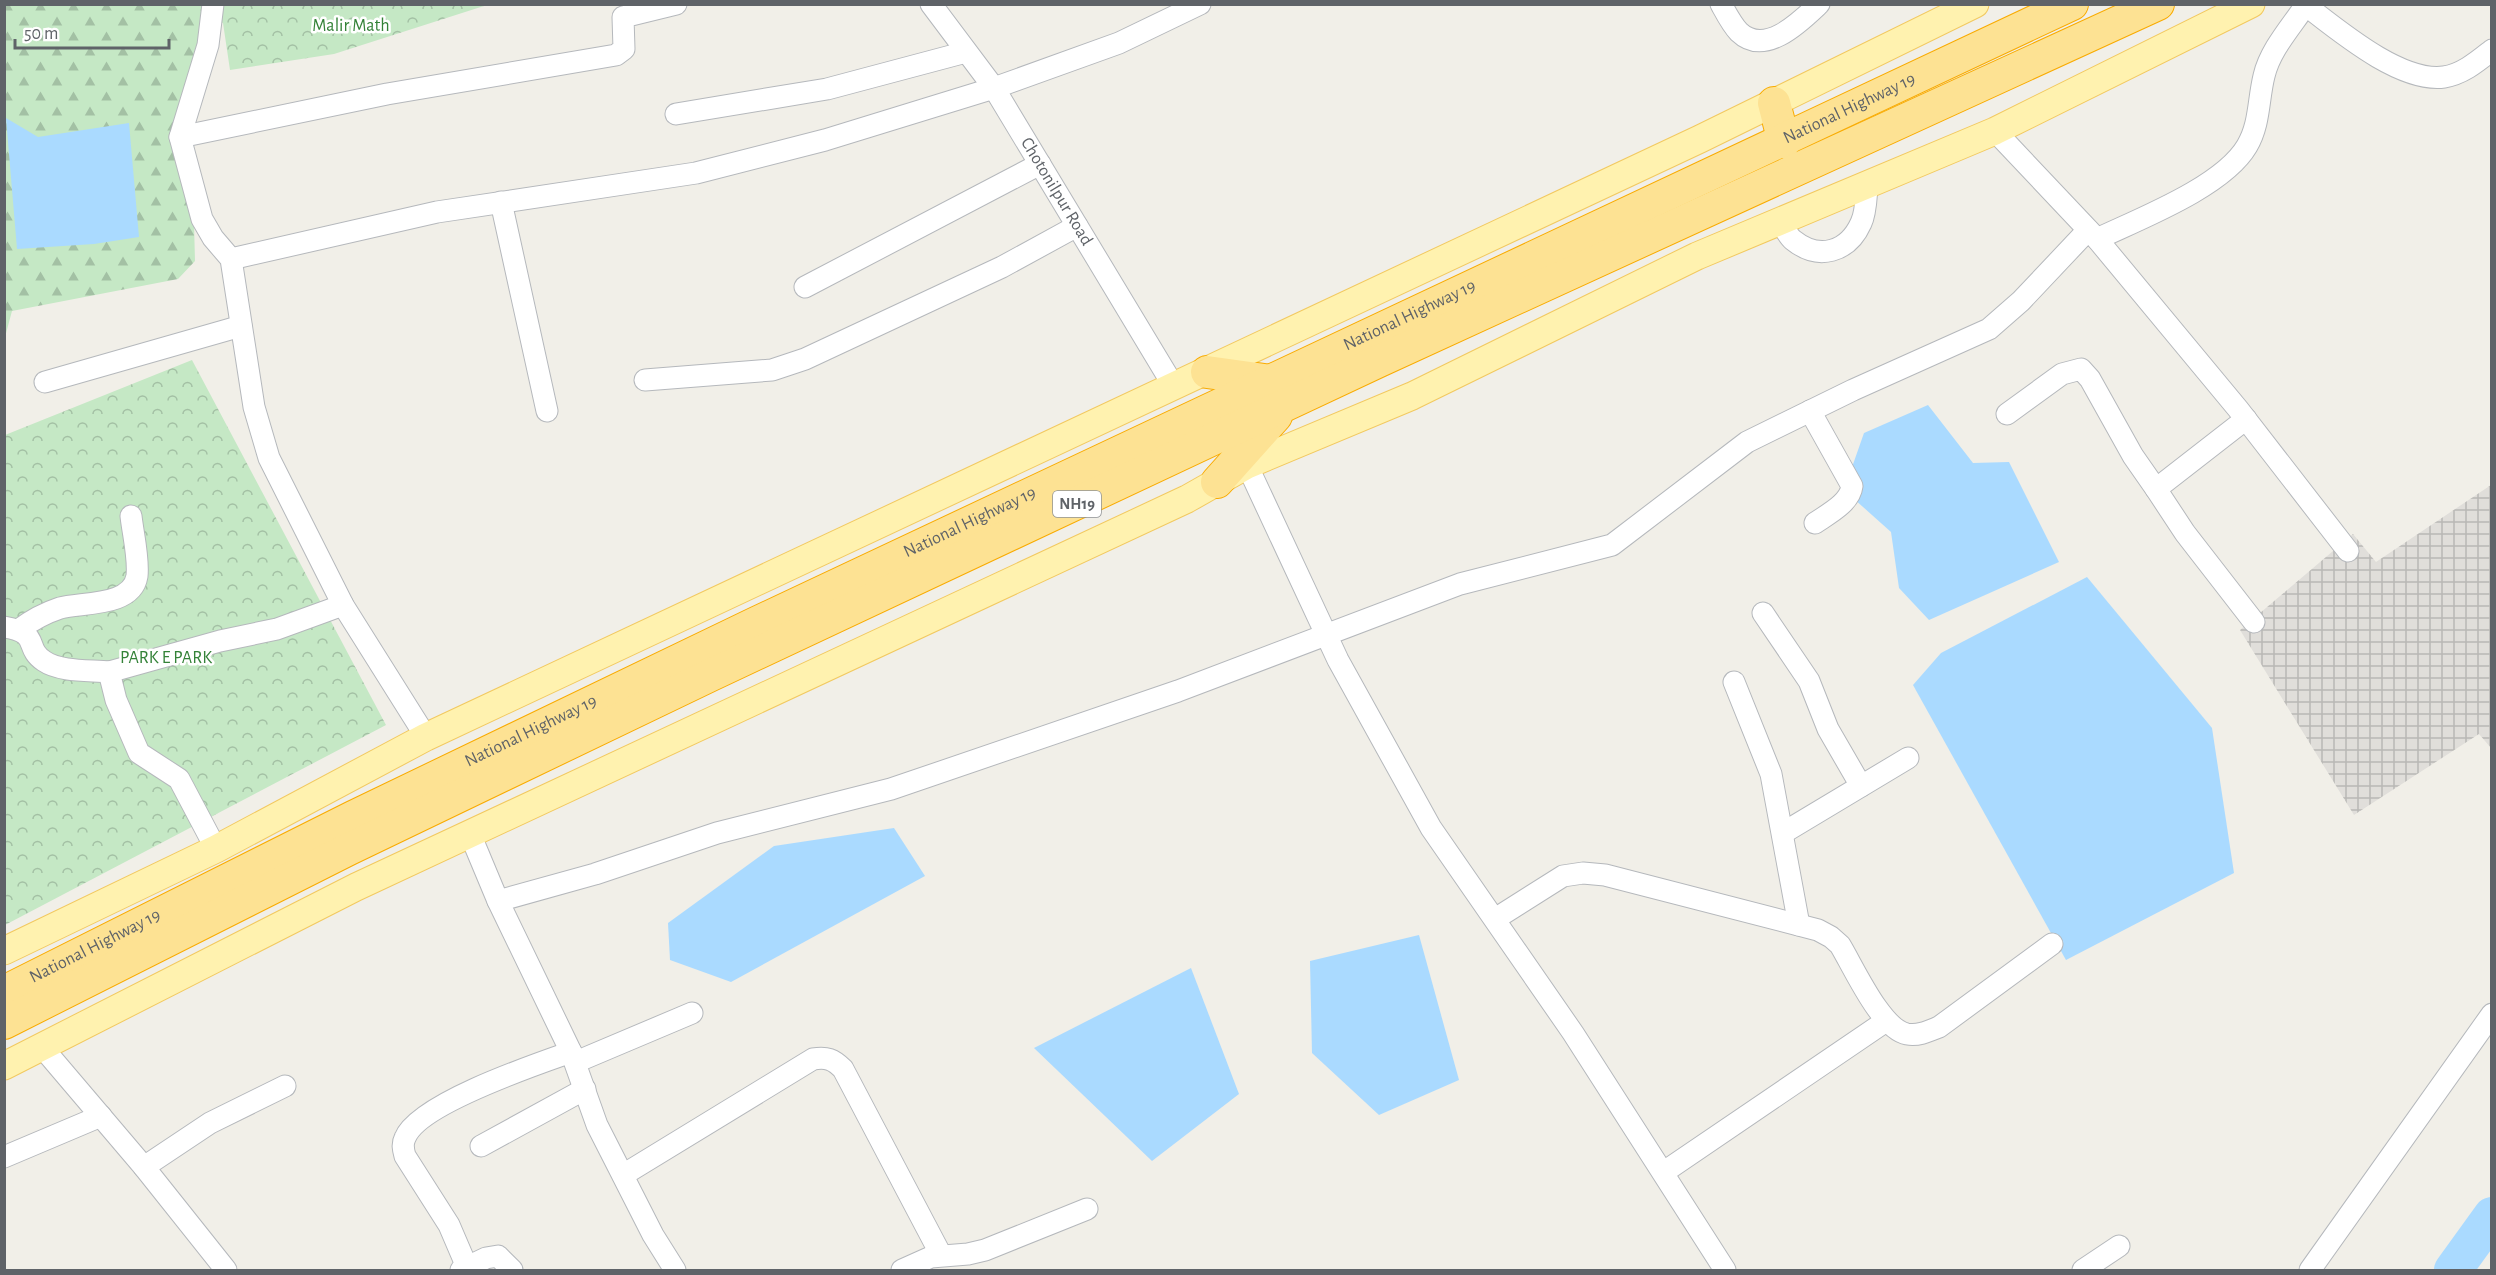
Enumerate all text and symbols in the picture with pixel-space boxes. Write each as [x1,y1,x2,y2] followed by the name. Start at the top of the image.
[15,12,170,50] scale bar
[312,17,390,35] park label: Malir Math
[24,25,58,43] text: 50 m
[1780,70,1918,147] street label: National Highway 19
[1017,134,1096,249] street label: Chotonilpur Road
[1341,277,1479,354] street label: National Highway 19
[901,484,1039,561] street label: National Highway 19
[1053,491,1101,517] road number: NH19
[120,649,212,667] park label: PARK E PARK
[462,692,600,771] street label: National Highway 19
[27,906,164,987] street label: National Highway 19

